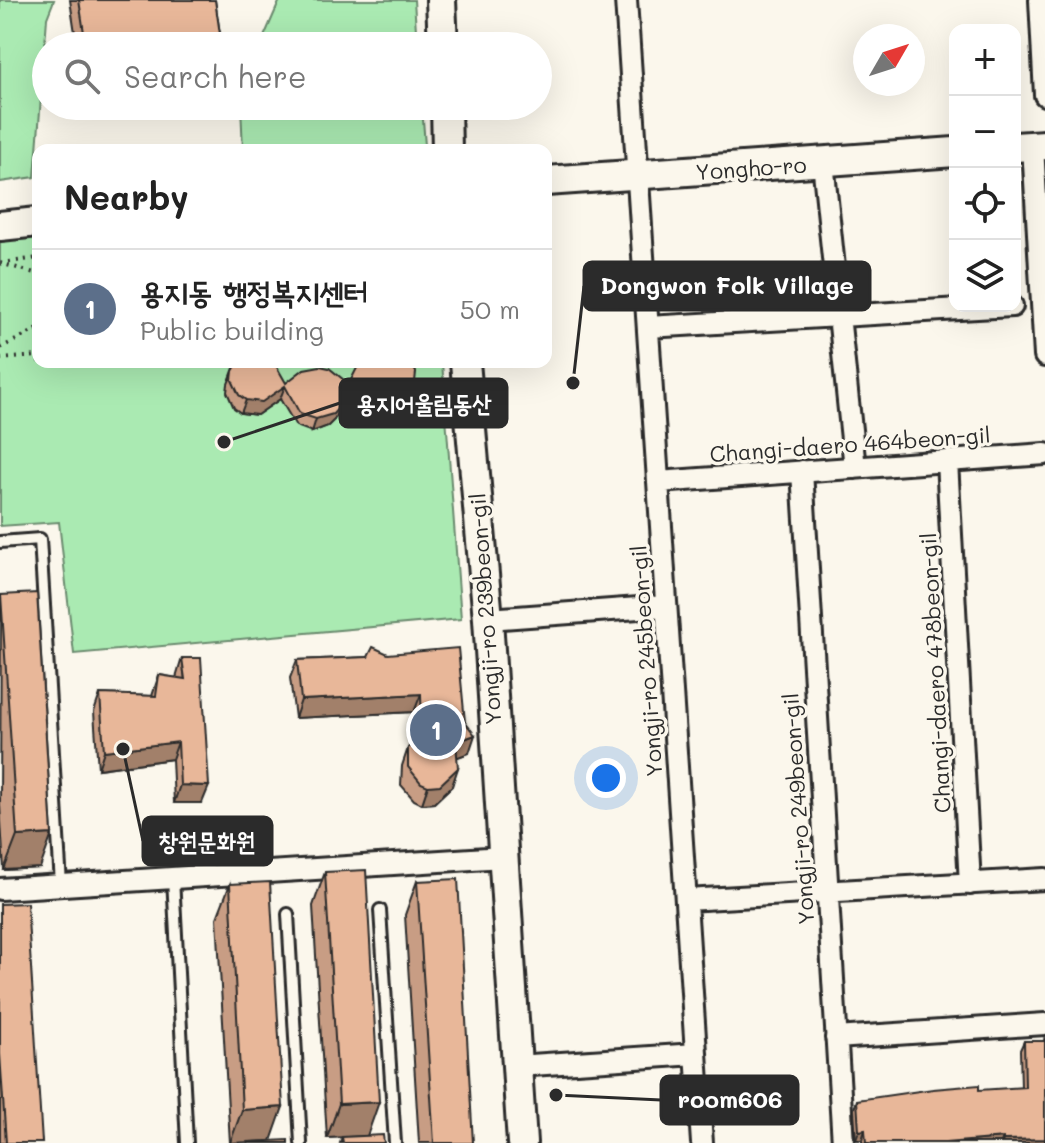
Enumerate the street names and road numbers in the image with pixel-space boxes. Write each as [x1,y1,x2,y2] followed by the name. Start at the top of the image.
[695,150,807,186] street label: Yongho-ro
[709,420,991,468] street label: Changi-daero 464beon-gil
[462,492,508,726] street label: Yongji-ro 239beon-gil
[913,532,957,814] street label: Changi-daero 478beon-gil
[623,544,669,778] street label: Yongji-ro 245beon-gil
[775,692,821,926] street label: Yongji-ro 249beon-gil

